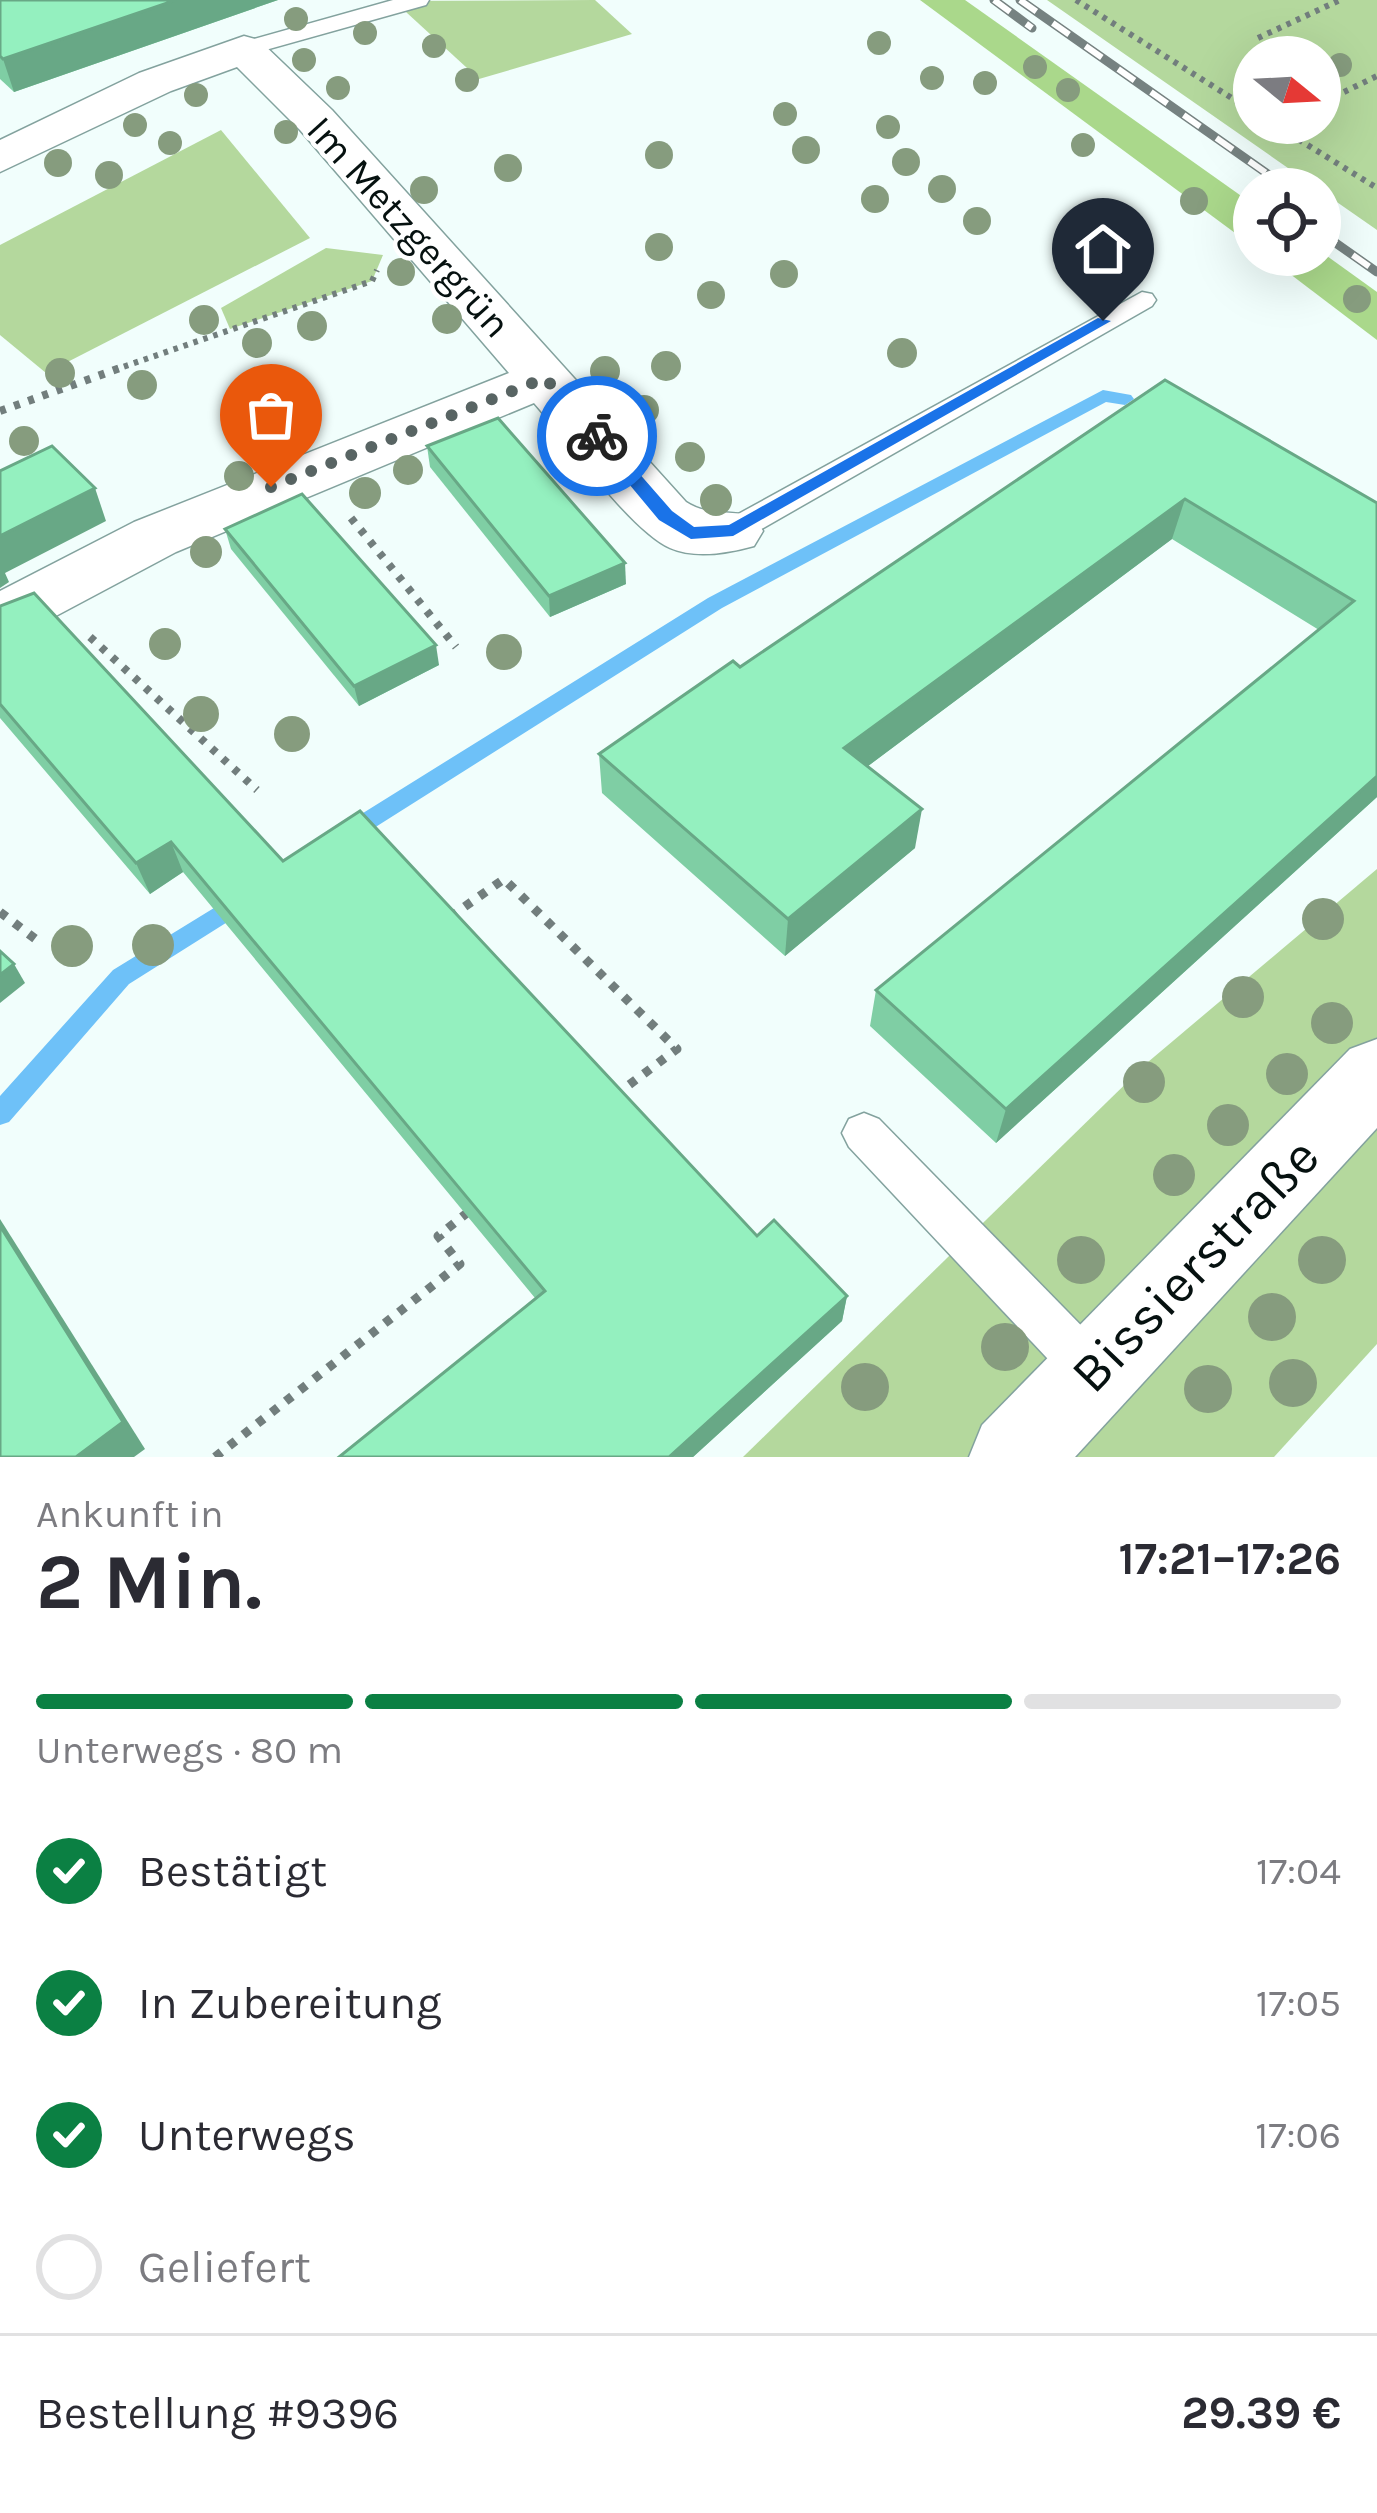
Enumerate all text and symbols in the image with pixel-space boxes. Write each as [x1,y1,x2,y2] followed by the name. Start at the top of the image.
[1233,36,1341,144] north arrow
[1233,36,1341,276] map controls
[298,107,520,347] street label: Im Metzgergrün
[1233,168,1341,276] button: locate
[1052,198,1154,321] pin
[1070,216,1136,282] icon: home
[220,364,322,487] pin
[537,376,657,496] courier
[238,382,304,448] icon: bag
[564,403,630,469] icon: bike
[1058,1125,1332,1405] street label: Bissierstraße
[36,1491,224,1537] text: Ankunft in
[1118,1533,1341,1585] text: 17:21–17:26
[36,1536,262,1628] text: 2 Min.
[36,1727,343,1773] text: Unterwegs · 80 m
[36,1838,102,1904] icon: check
[138,1845,327,1897] text: Bestätigt
[1256,1848,1341,1894] text: 17:04
[36,1970,102,2036] icon: check
[138,1977,442,2029] text: In Zubereitung
[1256,1980,1341,2026] text: 17:05
[36,2102,102,2168] icon: check
[138,2109,356,2161] text: Unterwegs
[1255,2112,1341,2158] text: 17:06
[138,2241,311,2293] text: Geliefert
[36,2387,399,2439] text: Bestellung #9396
[1181,2387,1341,2439] text: 29.39 €

